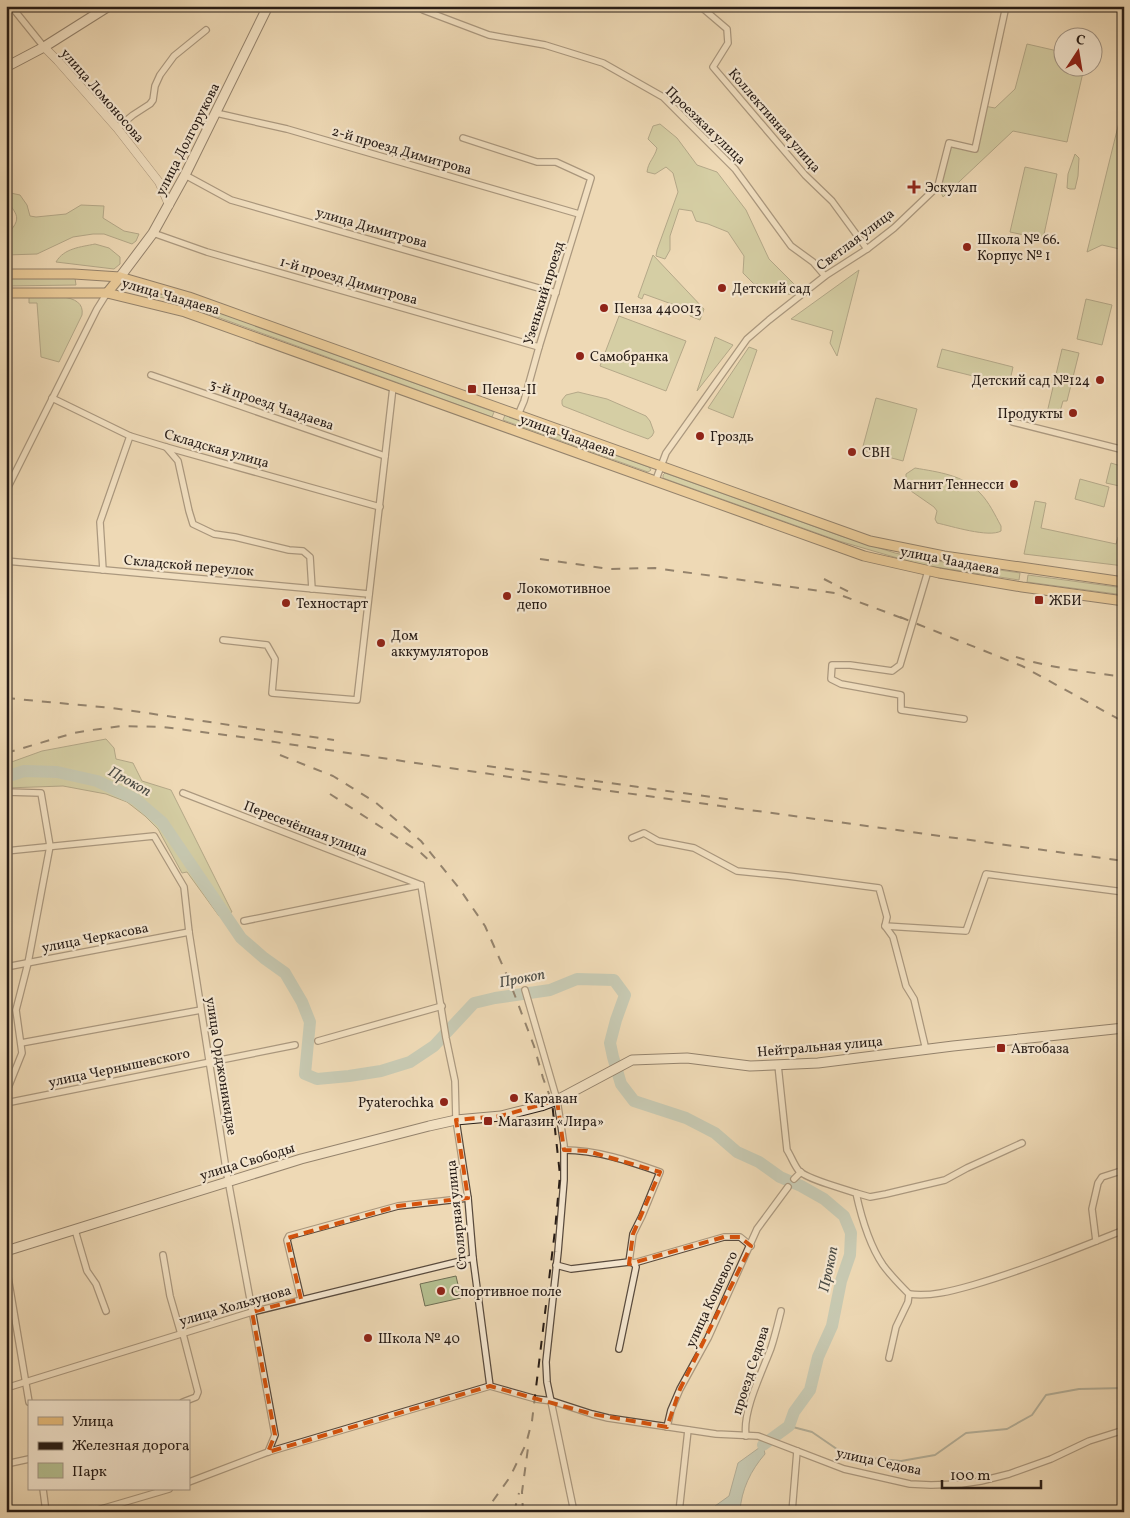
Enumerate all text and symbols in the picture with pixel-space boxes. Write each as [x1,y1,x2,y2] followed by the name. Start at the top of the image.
[1052,28,1102,78] north arrow
[1074,31,1087,51] text: С
[56,45,148,147] street label: улица Ломоносова
[723,65,825,177] street label: Коллективная улица
[152,80,225,200] street label: улица Долгорукова
[660,83,749,170] street label: Проезжая улица
[329,122,474,181] street label: 2-й проезд Димитрова
[925,179,977,198] place label: Эскулап
[907,180,921,194] marker: Эскулап
[314,203,430,253] street label: улица Димитрова
[813,205,899,276] street label: Светлая улица
[977,231,1060,266] place label: Школа № 66. Корпус № 1
[520,239,569,348] street label: Узенький проезд
[961,241,973,253] marker: Школа № 66. Корпус № 1
[277,253,420,310] street label: 1-й проезд Димитрова
[119,274,222,321] street label: улица Чаадаева
[732,280,811,299] place label: Детский сад
[716,282,728,294] marker: Детский сад
[614,300,702,319] place label: Пенза 440013
[598,302,610,314] marker: Пенза 440013
[590,348,669,367] place label: Самобранка
[574,350,586,362] marker: Самобранка
[972,372,1090,391] place label: Детский сад №124
[1094,374,1106,386] marker: Детский сад №124
[207,375,336,436] street label: 3-й проезд Чаадаева
[482,381,536,400] place label: Пенза-II
[466,383,478,395] marker: Пенза-II
[997,405,1063,424] place label: Продукты
[1067,407,1079,419] marker: Продукты
[517,410,618,463] street label: улица Чаадаева
[162,425,271,474] street label: Складская улица
[710,428,754,447] place label: Гроздь
[694,430,706,442] marker: Гроздь
[862,444,890,463] place label: СВН
[846,446,858,458] marker: СВН
[893,476,1004,495] place label: Магнит Теннесси
[1008,478,1020,490] marker: Магнит Теннесси
[898,543,1001,580] street label: улица Чаадаева
[123,551,255,582] street label: Складской переулок
[517,580,611,615] place label: Локомотивное депо
[501,590,513,602] marker: Локомотивное депо
[1049,592,1082,611] place label: ЖБИ
[1033,594,1045,606] marker: ЖБИ
[296,595,368,614] place label: Техностарт
[280,597,292,609] marker: Техностарт
[391,627,488,662] place label: Дом аккумуляторов
[375,637,387,649] marker: Дом аккумуляторов
[104,762,155,803] water label: Прокоп
[241,797,370,862] street label: Пересечённая улица
[40,919,150,958] street label: улица Черкасова
[498,965,547,994] water label: Прокоп
[200,996,241,1137] street label: улица Орджоникидзе
[756,1033,884,1062] street label: Нейтральная улица
[1011,1040,1069,1059] place label: Автобаза
[995,1042,1007,1054] marker: Автобаза
[47,1044,192,1093] street label: улица Чернышевского
[524,1090,578,1109] place label: Караван
[508,1092,520,1104] marker: Караван
[358,1094,434,1113] place label: Pyaterochka
[438,1096,450,1108] marker: Pyaterochka
[498,1113,604,1132] place label: Магазин «Лира»
[482,1115,494,1127] marker: Магазин «Лира»
[198,1139,297,1186] street label: улица Свободы
[442,1159,473,1271] street label: Столярная улица
[814,1244,845,1294] water label: Прокоп
[682,1248,743,1351] street label: улица Кошевого
[177,1281,294,1332] street label: улица Хользунова
[451,1283,562,1302] place label: Спортивное поле
[435,1285,447,1297] marker: Спортивное поле
[728,1324,775,1417] street label: проезд Седова
[378,1330,460,1349] place label: Школа № 40
[362,1332,374,1344] marker: Школа № 40
[28,1400,190,1490] legend
[72,1412,114,1433] text: Улица
[72,1436,189,1457] text: Железная дорога
[834,1444,923,1481] street label: улица Седова
[942,1458,1041,1490] scale bar
[72,1462,107,1483] text: Парк
[950,1466,990,1487] text: 100 m

